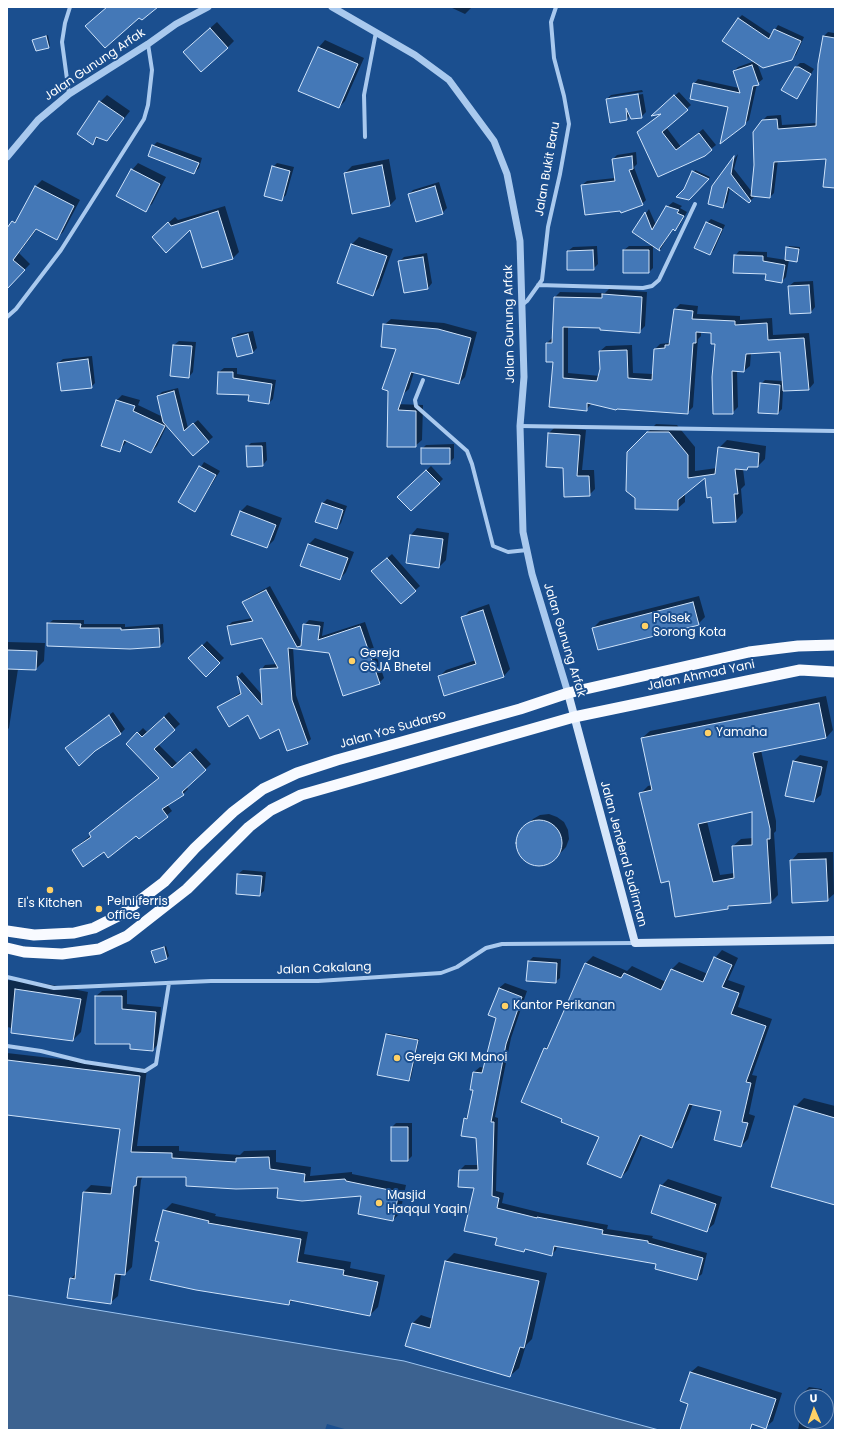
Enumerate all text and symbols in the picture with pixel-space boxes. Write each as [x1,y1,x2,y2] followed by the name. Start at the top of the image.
[42,26,148,104] street label: Jalan Gunung Arfak
[533,121,563,217] street label: Jalan Bukit Baru
[502,265,518,383] street label: Jalan Gunung Arfak
[540,581,588,699] street label: Jalan Gunung Arfak
[653,612,726,640] place label: Polsek Sorong Kota
[640,621,650,631] marker: Polsek Sorong Kota
[360,647,431,675] place label: Gereja GSJA Bhetel
[347,656,357,666] marker: Gereja GSJA Bhetel
[646,658,756,694] street label: Jalan Ahmad Yani
[338,708,448,752] street label: Jalan Yos Sudarso
[716,726,767,740] place label: Yamaha
[703,728,713,738] marker: Yamaha
[597,779,649,929] street label: Jalan Jenderal Sudirman
[45,885,55,895] marker: El's Kitchen
[107,895,168,923] place label: Pelni ferris office
[17,897,83,911] place label: El's Kitchen
[94,904,104,914] marker: Pelni ferris office
[276,960,372,978] street label: Jalan Cakalang
[513,999,615,1013] place label: Kantor Perikanan
[500,1001,510,1011] marker: Kantor Perikanan
[405,1051,507,1065] place label: Gereja GKI Manoi
[392,1053,402,1063] marker: Gereja GKI Manoi
[387,1189,467,1217] place label: Masjid Haqqul Yaqin
[374,1198,384,1208] marker: Masjid Haqqul Yaqin
[794,1389,834,1429] north arrow
[809,1390,818,1406] text: U

